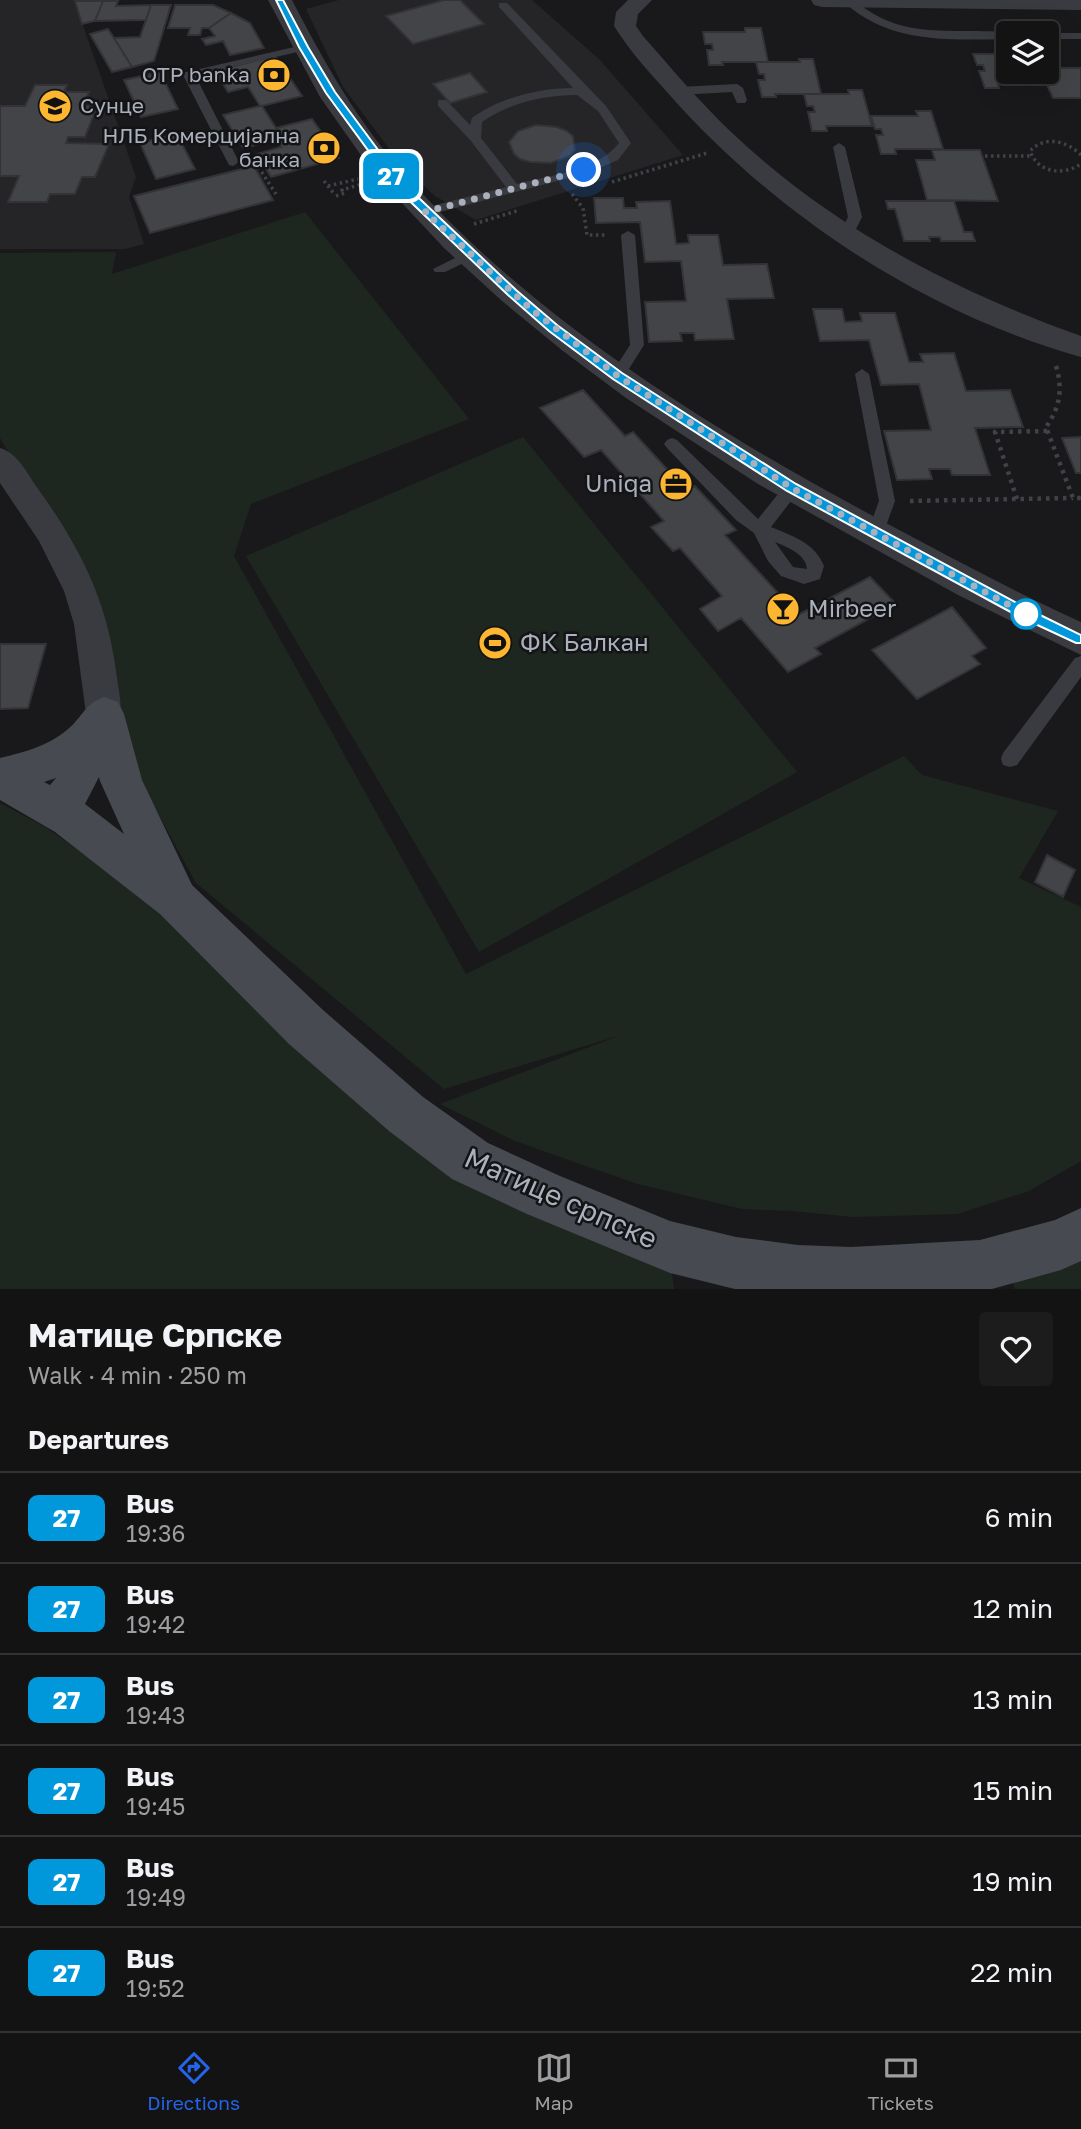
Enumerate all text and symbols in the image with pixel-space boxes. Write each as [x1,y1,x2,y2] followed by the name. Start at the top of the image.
[996,21,1059,84] map controls
[996,21,1059,84] button: layers
[255,56,293,94] bank icon: OTP banka
[142,61,250,87] place label: OTP banka
[36,87,74,125] school or university icon: Сунце
[80,92,144,118] place label: Сунце
[102,122,300,172] place label: НЛБ Комерцијална банка
[305,129,343,167] bank icon: НЛБ Комерцијална банка
[566,152,601,187] your location
[360,153,422,199] line badge: 27
[377,161,405,190] text: 27
[657,465,695,503] office icon: Uniqa
[585,468,652,497] place label: Uniqa
[764,590,802,628] bar icon: Mirbeer
[808,593,896,622] place label: Mirbeer
[1011,599,1041,629] unlabelled marker
[476,624,514,662] sports icon: ФК Балкан
[520,627,649,656] place label: ФК Балкан
[460,1140,663,1255] street label: Матице српске
[979,1312,1053,1386] button: heart
[28,1315,282,1354] text: Матице Српске
[28,1361,247,1389] text: Walk · 4 min · 250 m
[28,1424,169,1455] text: Departures
[126,1488,174,1519] text: Bus
[985,1502,1053,1533] text: 6 min
[53,1503,80,1532] text: 27
[126,1519,185,1547] text: 19:36
[126,1579,174,1610] text: Bus
[973,1593,1053,1624] text: 12 min
[53,1594,80,1623] text: 27
[126,1610,185,1638] text: 19:42
[126,1670,174,1701] text: Bus
[973,1684,1053,1715] text: 13 min
[53,1685,80,1714] text: 27
[126,1701,185,1729] text: 19:43
[126,1761,174,1792] text: Bus
[973,1775,1053,1806] text: 15 min
[53,1776,80,1805] text: 27
[126,1792,185,1820] text: 19:45
[126,1852,174,1883] text: Bus
[972,1866,1053,1897] text: 19 min
[53,1867,80,1896] text: 27
[126,1883,186,1911] text: 19:49
[126,1943,174,1974] text: Bus
[970,1957,1053,1988] text: 22 min
[53,1958,80,1987] text: 27
[126,1974,185,2002] text: 19:52
[147,2049,240,2114] tab: Directions
[534,2049,573,2114] tab: Map
[868,2049,934,2114] tab: Tickets

